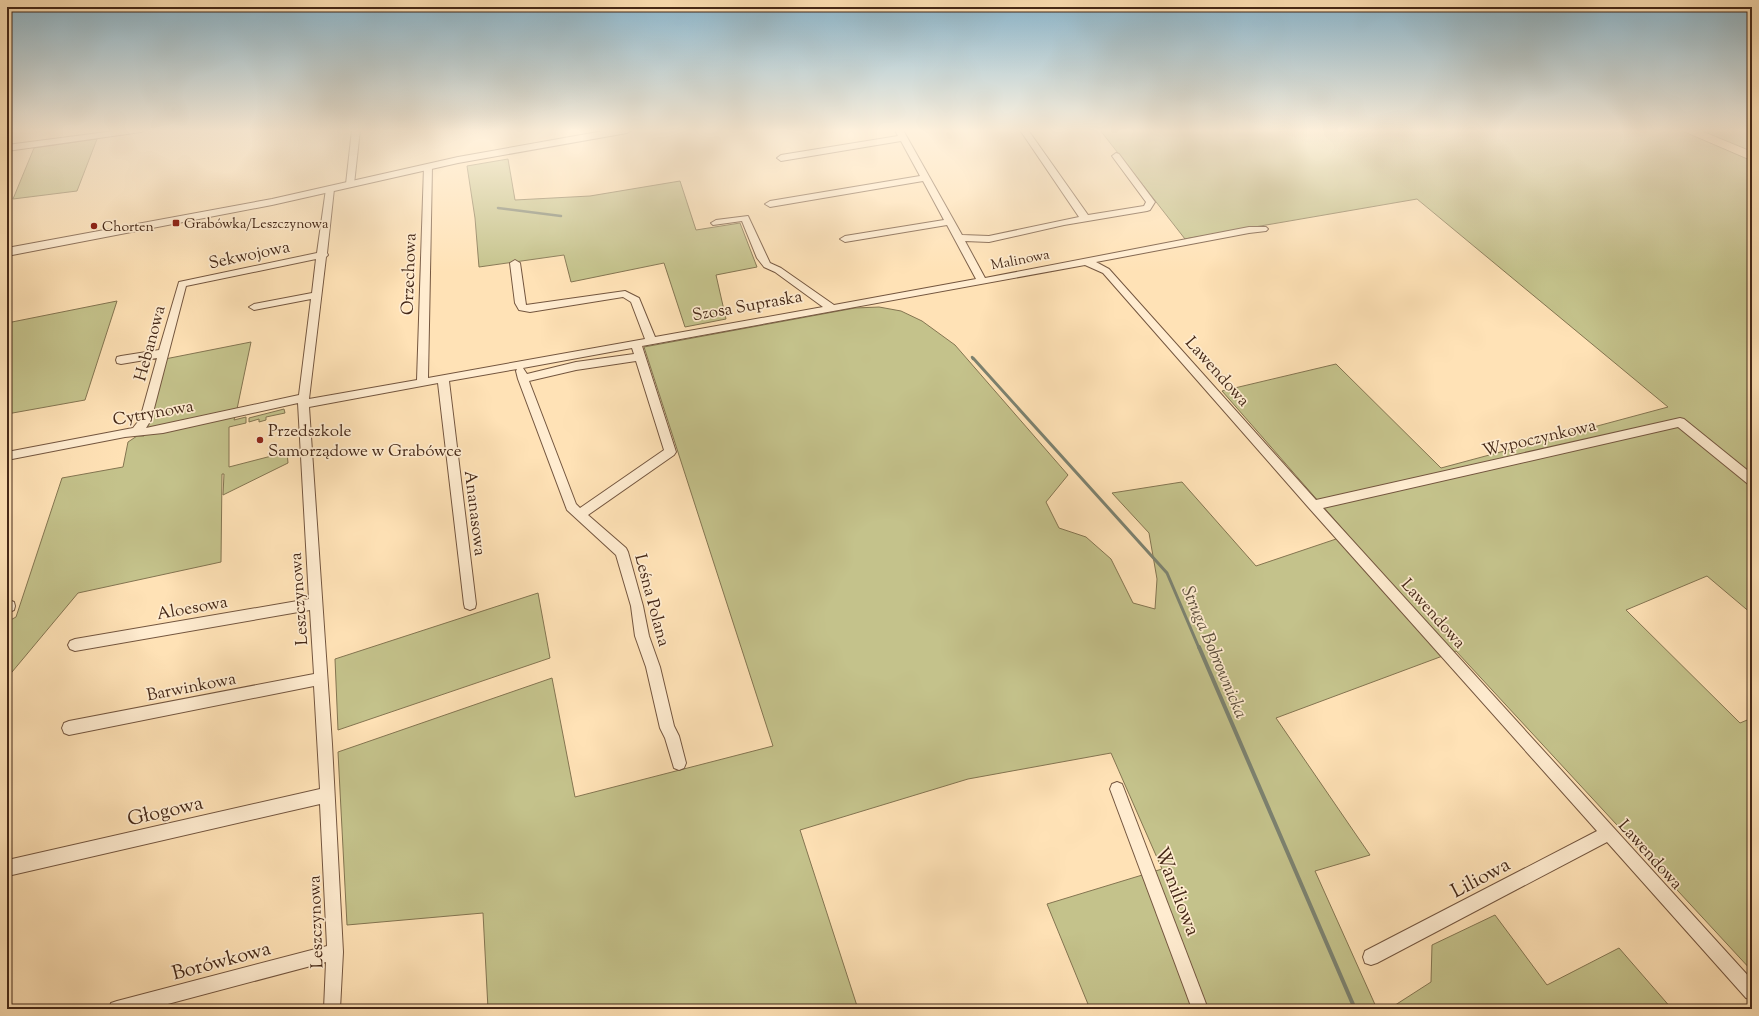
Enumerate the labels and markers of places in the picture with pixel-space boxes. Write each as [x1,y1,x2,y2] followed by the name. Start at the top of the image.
[184,215,329,235] place label: Grabówka/Leszczynowa
[102,218,154,238] place label: Chorten
[171,218,181,228] marker: Grabówka/Leszczynowa
[89,221,99,231] marker: Chorten
[268,420,462,464] place label: Przedszkole Samorządowe w Grabówce
[255,435,265,445] marker: Przedszkole Samorządowe w Grabówce

